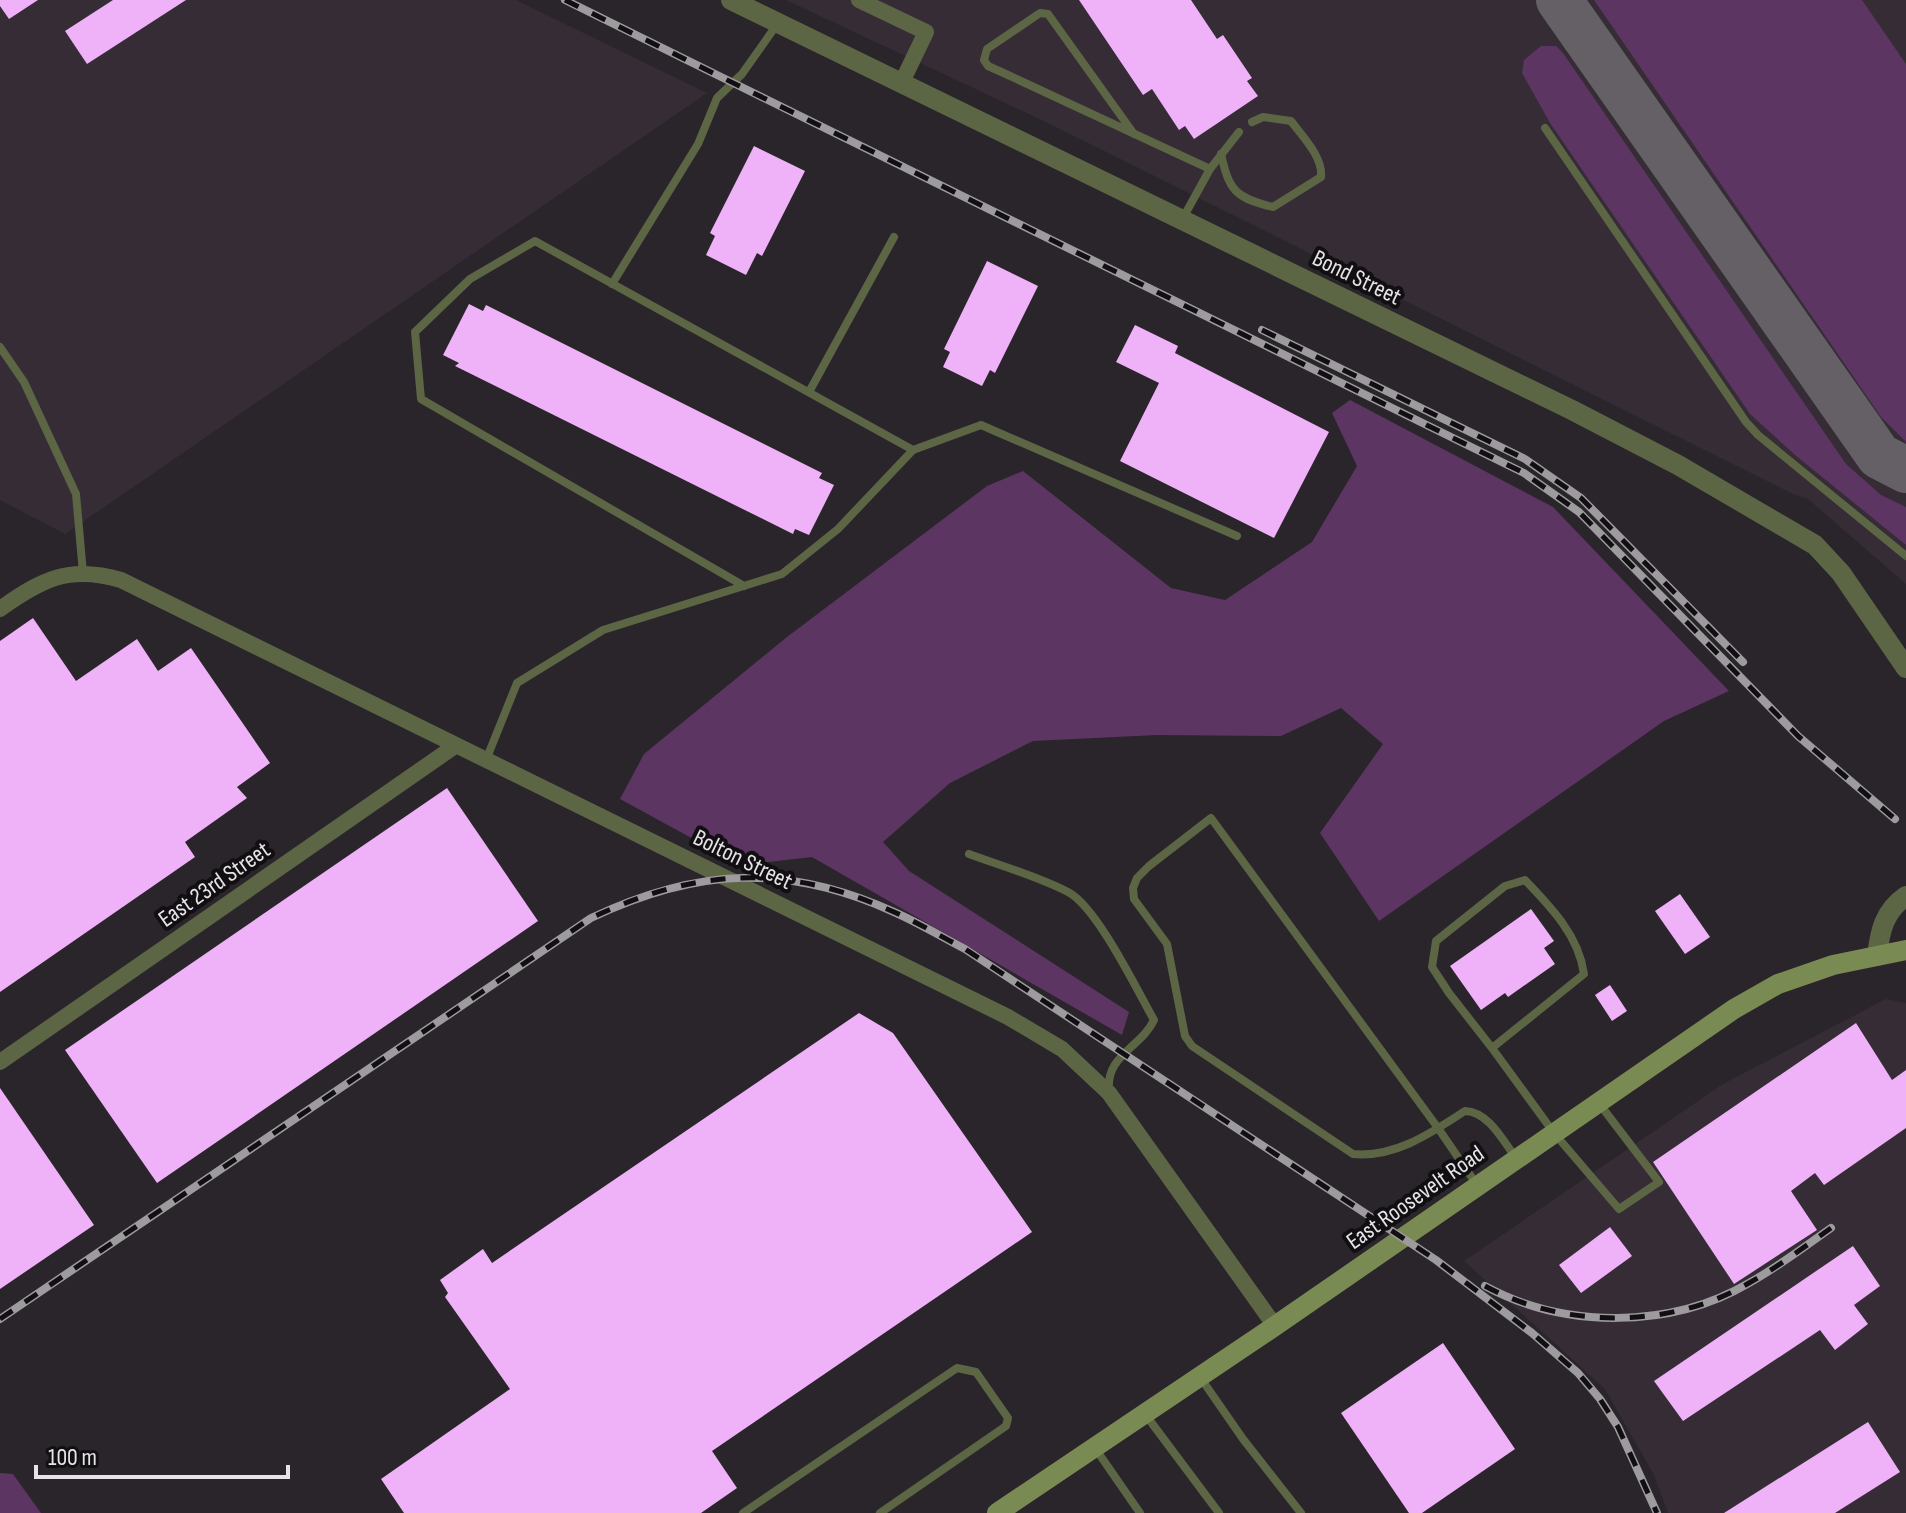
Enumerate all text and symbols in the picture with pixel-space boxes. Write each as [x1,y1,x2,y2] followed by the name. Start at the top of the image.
[1308,244,1406,311] street label: Bond Street
[688,823,797,896] street label: Bolton Street
[153,835,276,933] street label: East 23rd Street
[1341,1139,1490,1256] street label: East Roosevelt Road
[36,1429,288,1479] scale bar
[48,1443,97,1472] text: 100 m

